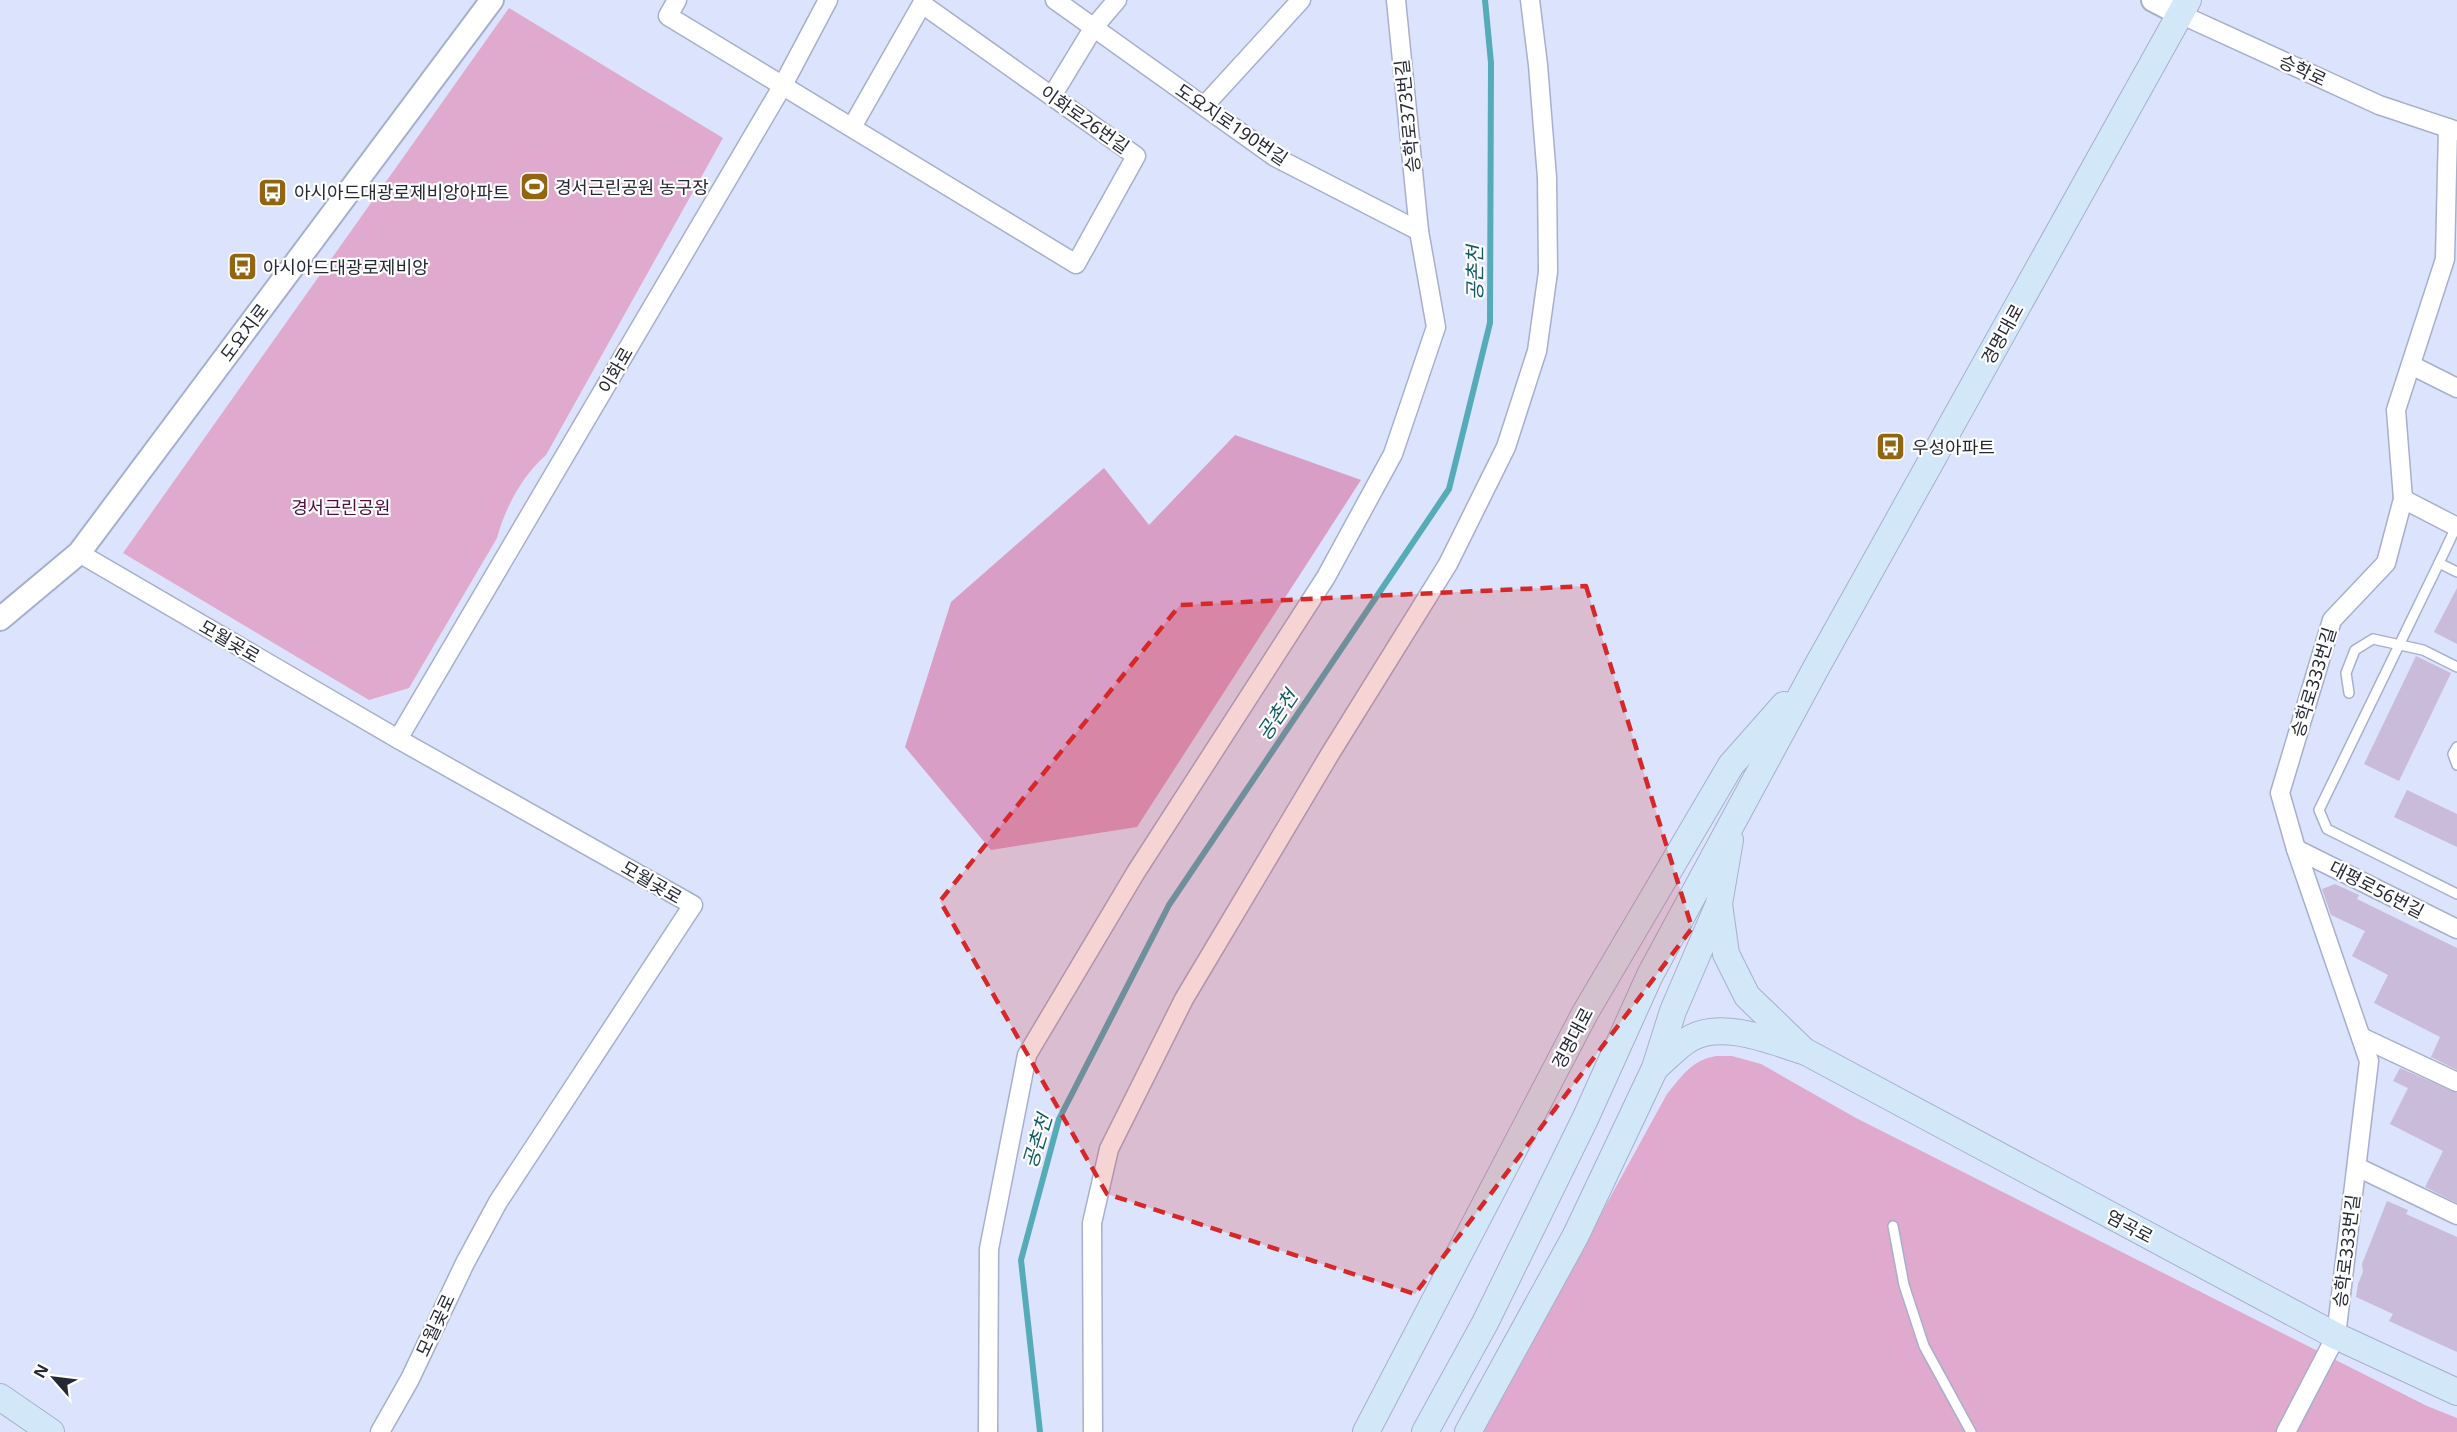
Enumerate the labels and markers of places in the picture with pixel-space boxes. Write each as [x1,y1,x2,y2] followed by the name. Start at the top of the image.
[518,171,550,203] sports icon: 경서근린공원 농구장
[555,175,709,199] place label: 경서근린공원 농구장
[257,176,289,208] bus stop icon: 아시아드대광로제비앙아파트
[294,180,509,204] place label: 아시아드대광로제비앙아파트
[226,251,258,283] bus stop icon: 아시아드대광로제비앙
[263,255,429,279] place label: 아시아드대광로제비앙
[1875,431,1907,463] bus stop icon: 우성아파트
[1912,435,1995,459] place label: 우성아파트

